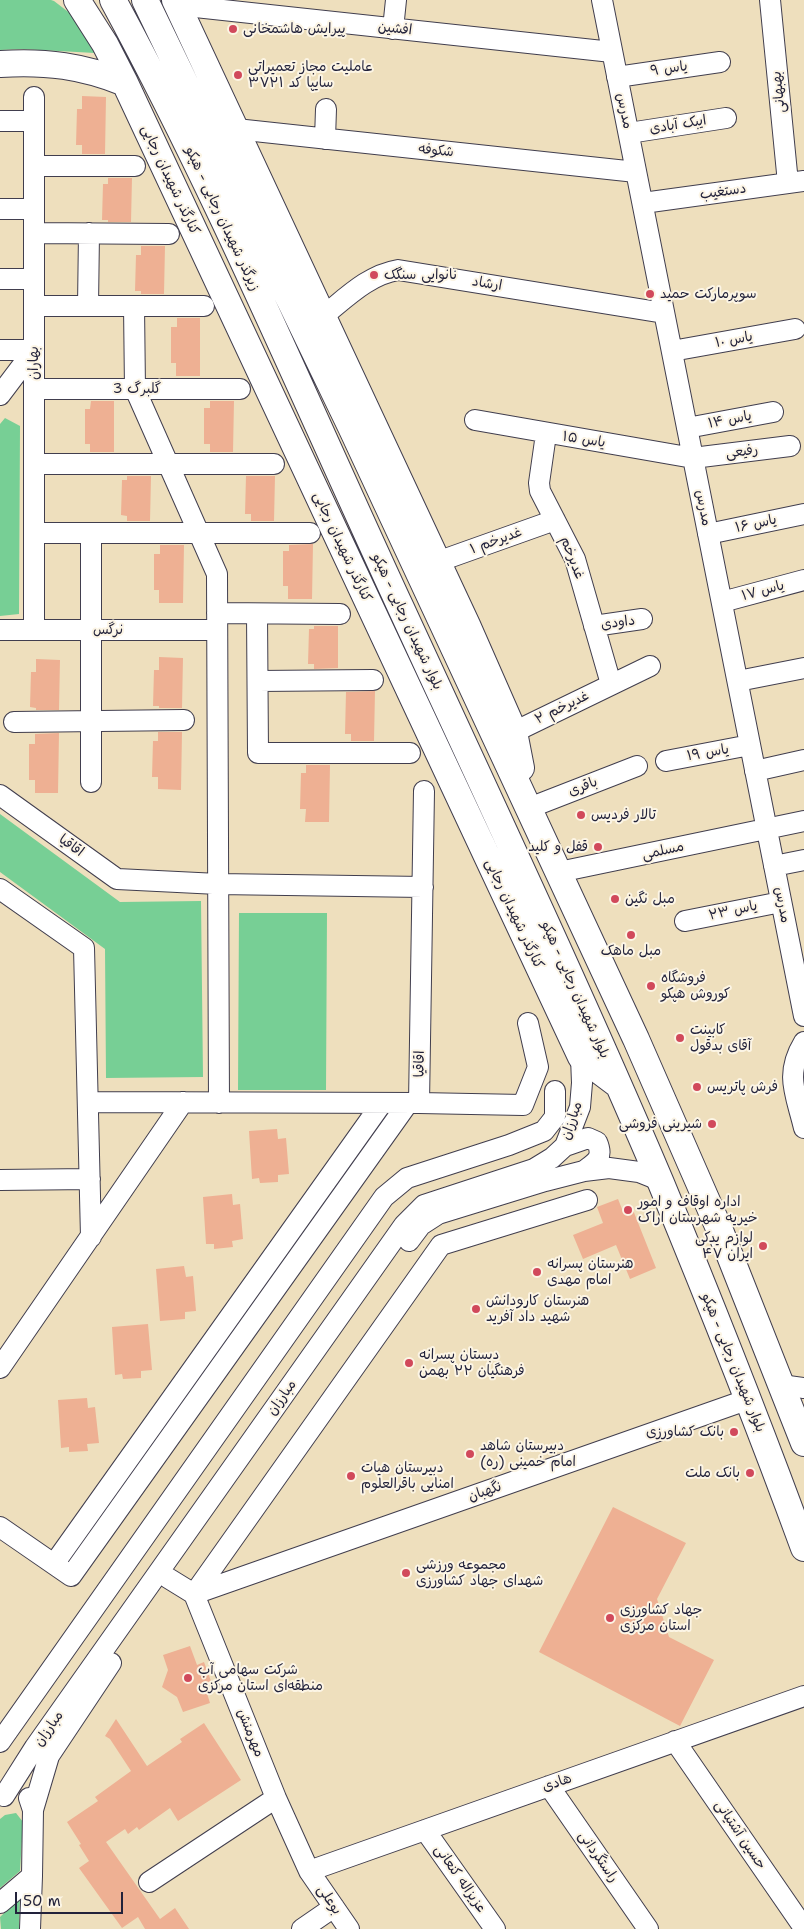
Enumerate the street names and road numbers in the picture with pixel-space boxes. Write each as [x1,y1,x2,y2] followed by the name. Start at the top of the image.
[377,19,413,39] street label: افشین
[649,58,689,80] street label: یاس ۹
[768,70,790,114] street label: بهبهانی
[612,91,636,131] street label: مدرس
[648,112,708,138] street label: ایبک آبادی
[137,122,203,238] street label: کنارگذر شهیدان رجایی
[417,141,455,161] street label: شکوفه
[181,144,263,294] street label: زیرگذر شهیدان رجایی - هپکو
[699,180,747,204] street label: دستغیب
[471,273,503,295] street label: ارشاد
[714,328,754,352] street label: یاس ۱۰
[26,346,42,380] street label: بهاران
[113,381,161,397] street label: گلبرگ 3
[707,408,753,432] street label: یاس ۱۴
[561,428,607,452] street label: یاس ۱۵
[725,442,759,462] street label: رفیعی
[309,489,375,605] street label: کنارگذر شهیدان رجایی
[691,489,715,527] street label: مدرس
[734,511,778,537] street label: یاس ۱۶
[468,524,524,558] street label: غدیرخم ۱
[556,534,588,582] street label: غدیرخم
[368,551,446,693] street label: بلوار شهیدان رجایی - هپکو
[740,577,786,605] street label: یاس ۱۷
[600,612,636,634] street label: داودی
[93,622,123,638] street label: نرگس
[532,688,592,728] street label: غدیرخم ۲
[686,741,730,765] street label: یاس ۱۹
[566,774,600,800] street label: باقری
[55,831,87,861] street label: اقاقیا
[640,838,686,864] street label: مسلمی
[481,856,547,972] street label: کنارگذر شهیدان رجایی
[770,886,794,924] street label: مدرس
[707,898,759,924] street label: یاس ۲۳
[537,919,613,1061] street label: بلوار شهیدان رجایی - هپکو
[411,1050,429,1078] street label: اقاقیا
[558,1100,586,1142] street label: مبارزان
[697,1291,769,1435] street label: بلوار شهیدان رجایی - هپکو
[264,1377,300,1419] street label: مبارزان
[466,1478,504,1506] street label: نگهبان
[233,1706,267,1760] street label: مهرمنش
[31,1708,67,1750] street label: مبارزان
[540,1770,574,1796] street label: هادی
[711,1797,769,1873] street label: حسین آشتیانی
[574,1828,622,1886] street label: راستگردانی
[430,1842,490,1916] street label: عزیزاله کنعانی
[313,1882,345,1918] street label: بوعلی

